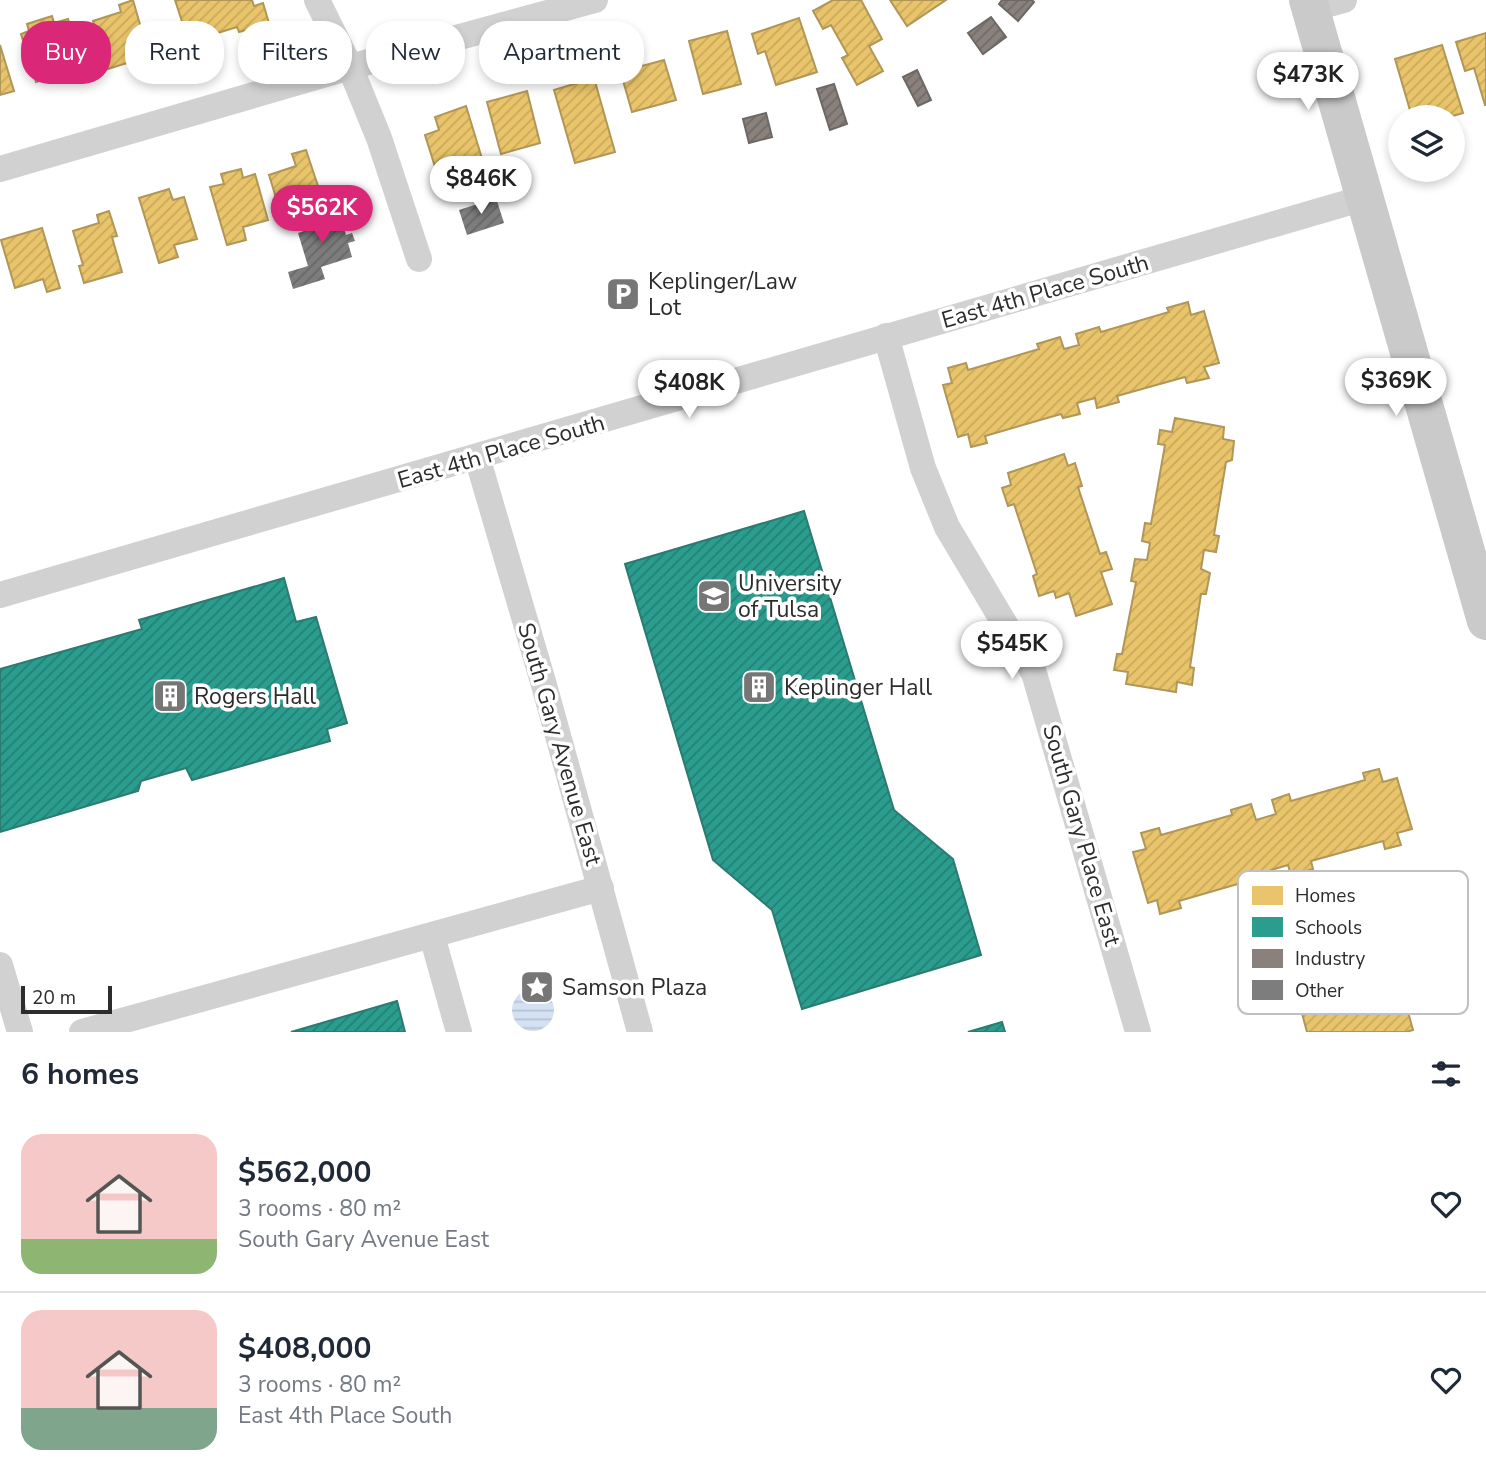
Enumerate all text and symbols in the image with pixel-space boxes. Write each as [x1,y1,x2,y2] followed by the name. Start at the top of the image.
[21,21,111,84] chip: Buy
[125,21,224,84] chip: Rent
[238,21,352,84] chip: Filters
[366,21,465,84] chip: New
[479,21,644,84] chip: Apartment
[1259,52,1357,112] pin: $473K
[1273,59,1343,90] text: $473K
[1388,105,1465,182] map controls
[1388,105,1465,182] button: layers
[432,156,530,216] pin: $846K
[446,163,516,194] text: $846K
[273,186,371,245] pin: $562K
[287,192,357,223] text: $562K
[938,247,1152,336] street label: East 4th Place South
[648,266,797,323] place label: Keplinger/Law Lot
[604,275,642,313] parking icon: Keplinger/Law Lot
[1347,358,1445,418] pin: $369K
[640,360,738,420] pin: $408K
[1361,365,1431,396] text: $369K
[654,367,724,398] text: $408K
[394,407,608,496] street label: East 4th Place South
[738,568,842,625] place label: University of Tulsa
[695,577,733,615] school or university icon: University of Tulsa
[510,619,609,870] street label: South Gary Avenue East
[963,622,1061,681] pin: $545K
[977,628,1047,659] text: $545K
[740,668,778,706] building icon: Keplinger Hall
[784,672,932,703] place label: Keplinger Hall
[151,677,189,715] building icon: Rogers Hall
[194,681,316,712] place label: Rogers Hall
[1035,721,1128,950] street label: South Gary Place East
[1238,871,1468,1014] legend
[1295,883,1356,909] text: Homes
[1295,915,1362,941] text: Schools
[1295,946,1365,972] text: Industry
[518,968,556,1006] place icon: Samson Plaza
[562,972,707,1003] place label: Samson Plaza
[1295,978,1344,1004] text: Other
[21,983,112,1015] scale bar
[32,985,76,1011] text: 20 m
[21,1054,139,1095] text: 6 homes
[1427,1055,1465,1093] icon: filters
[238,1152,371,1193] text: $562,000
[77,1162,161,1246] icon: home
[1427,1185,1465,1223] icon: heart
[238,1193,401,1224] text: 3 rooms · 80 m²
[238,1224,489,1255] text: South Gary Avenue East
[238,1328,371,1369] text: $408,000
[77,1338,161,1422] icon: home
[1427,1361,1465,1399] icon: heart
[238,1369,401,1400] text: 3 rooms · 80 m²
[238,1400,452,1431] text: East 4th Place South

